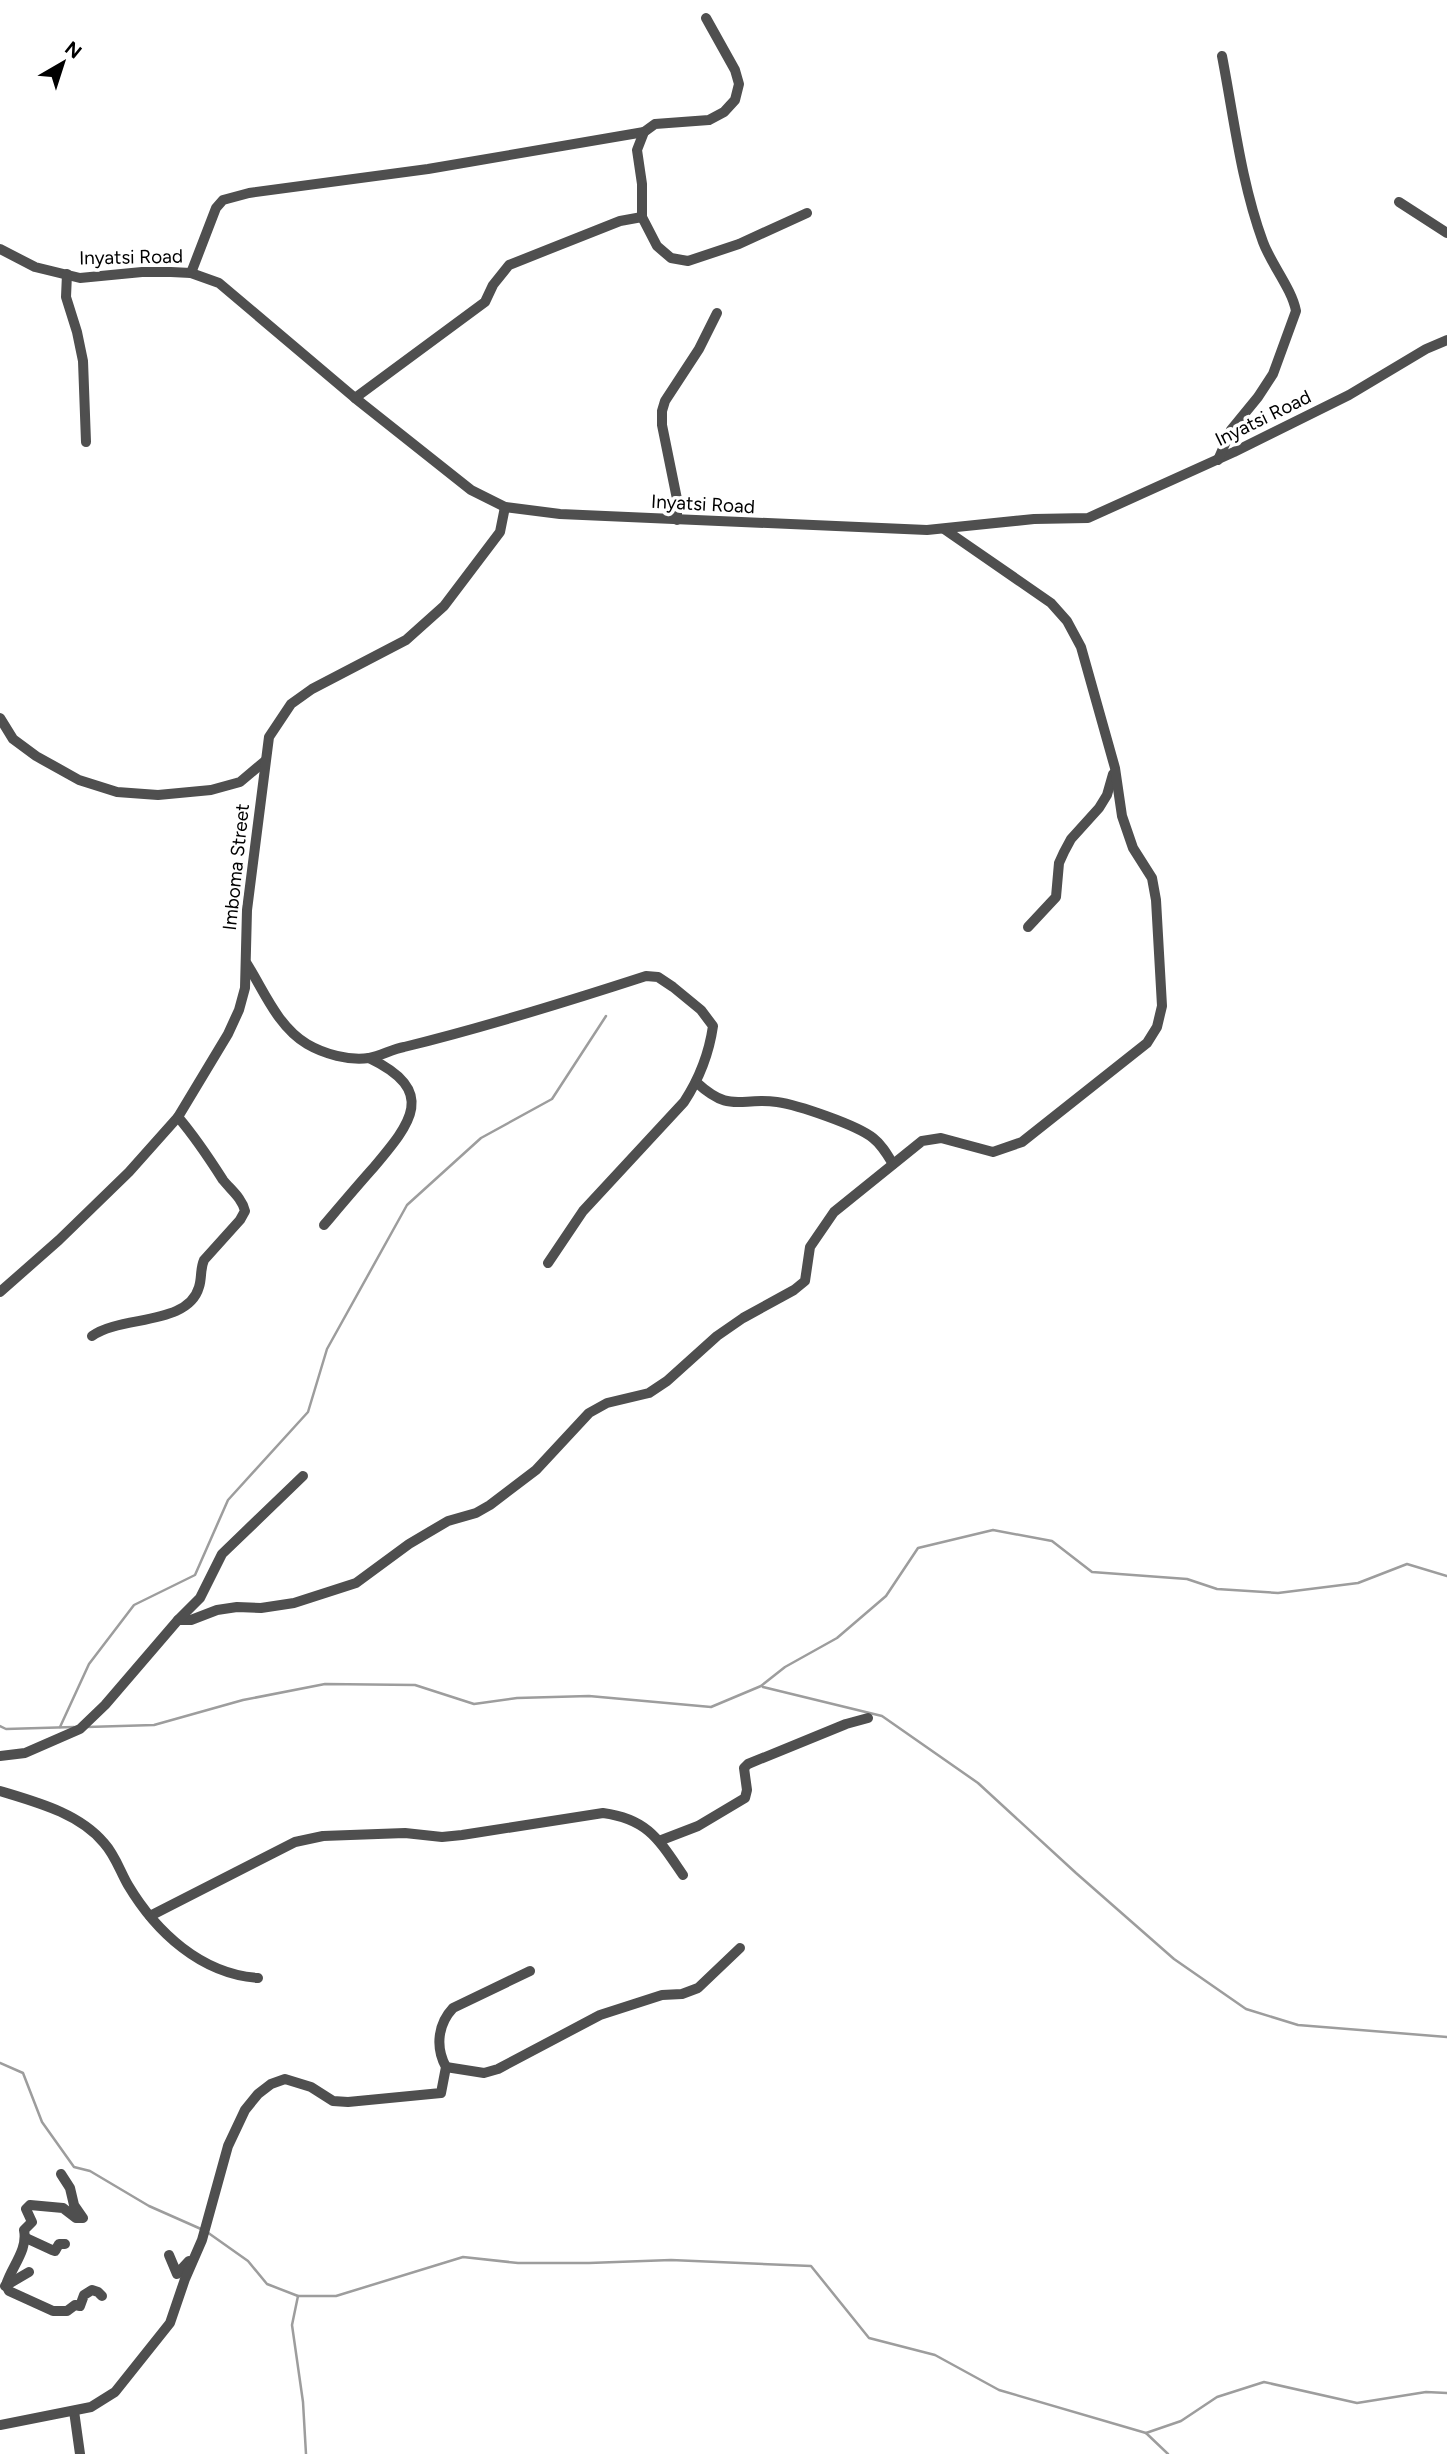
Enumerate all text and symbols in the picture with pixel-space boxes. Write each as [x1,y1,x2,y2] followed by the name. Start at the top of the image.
[28,28,98,98] north arrow
[60,37,86,64] text: N
[79,245,183,269] street label: Inyatsi Road
[1211,385,1315,451] street label: Inyatsi Road
[650,490,756,518] street label: Inyatsi Road
[218,803,254,931] street label: Imboma Street

